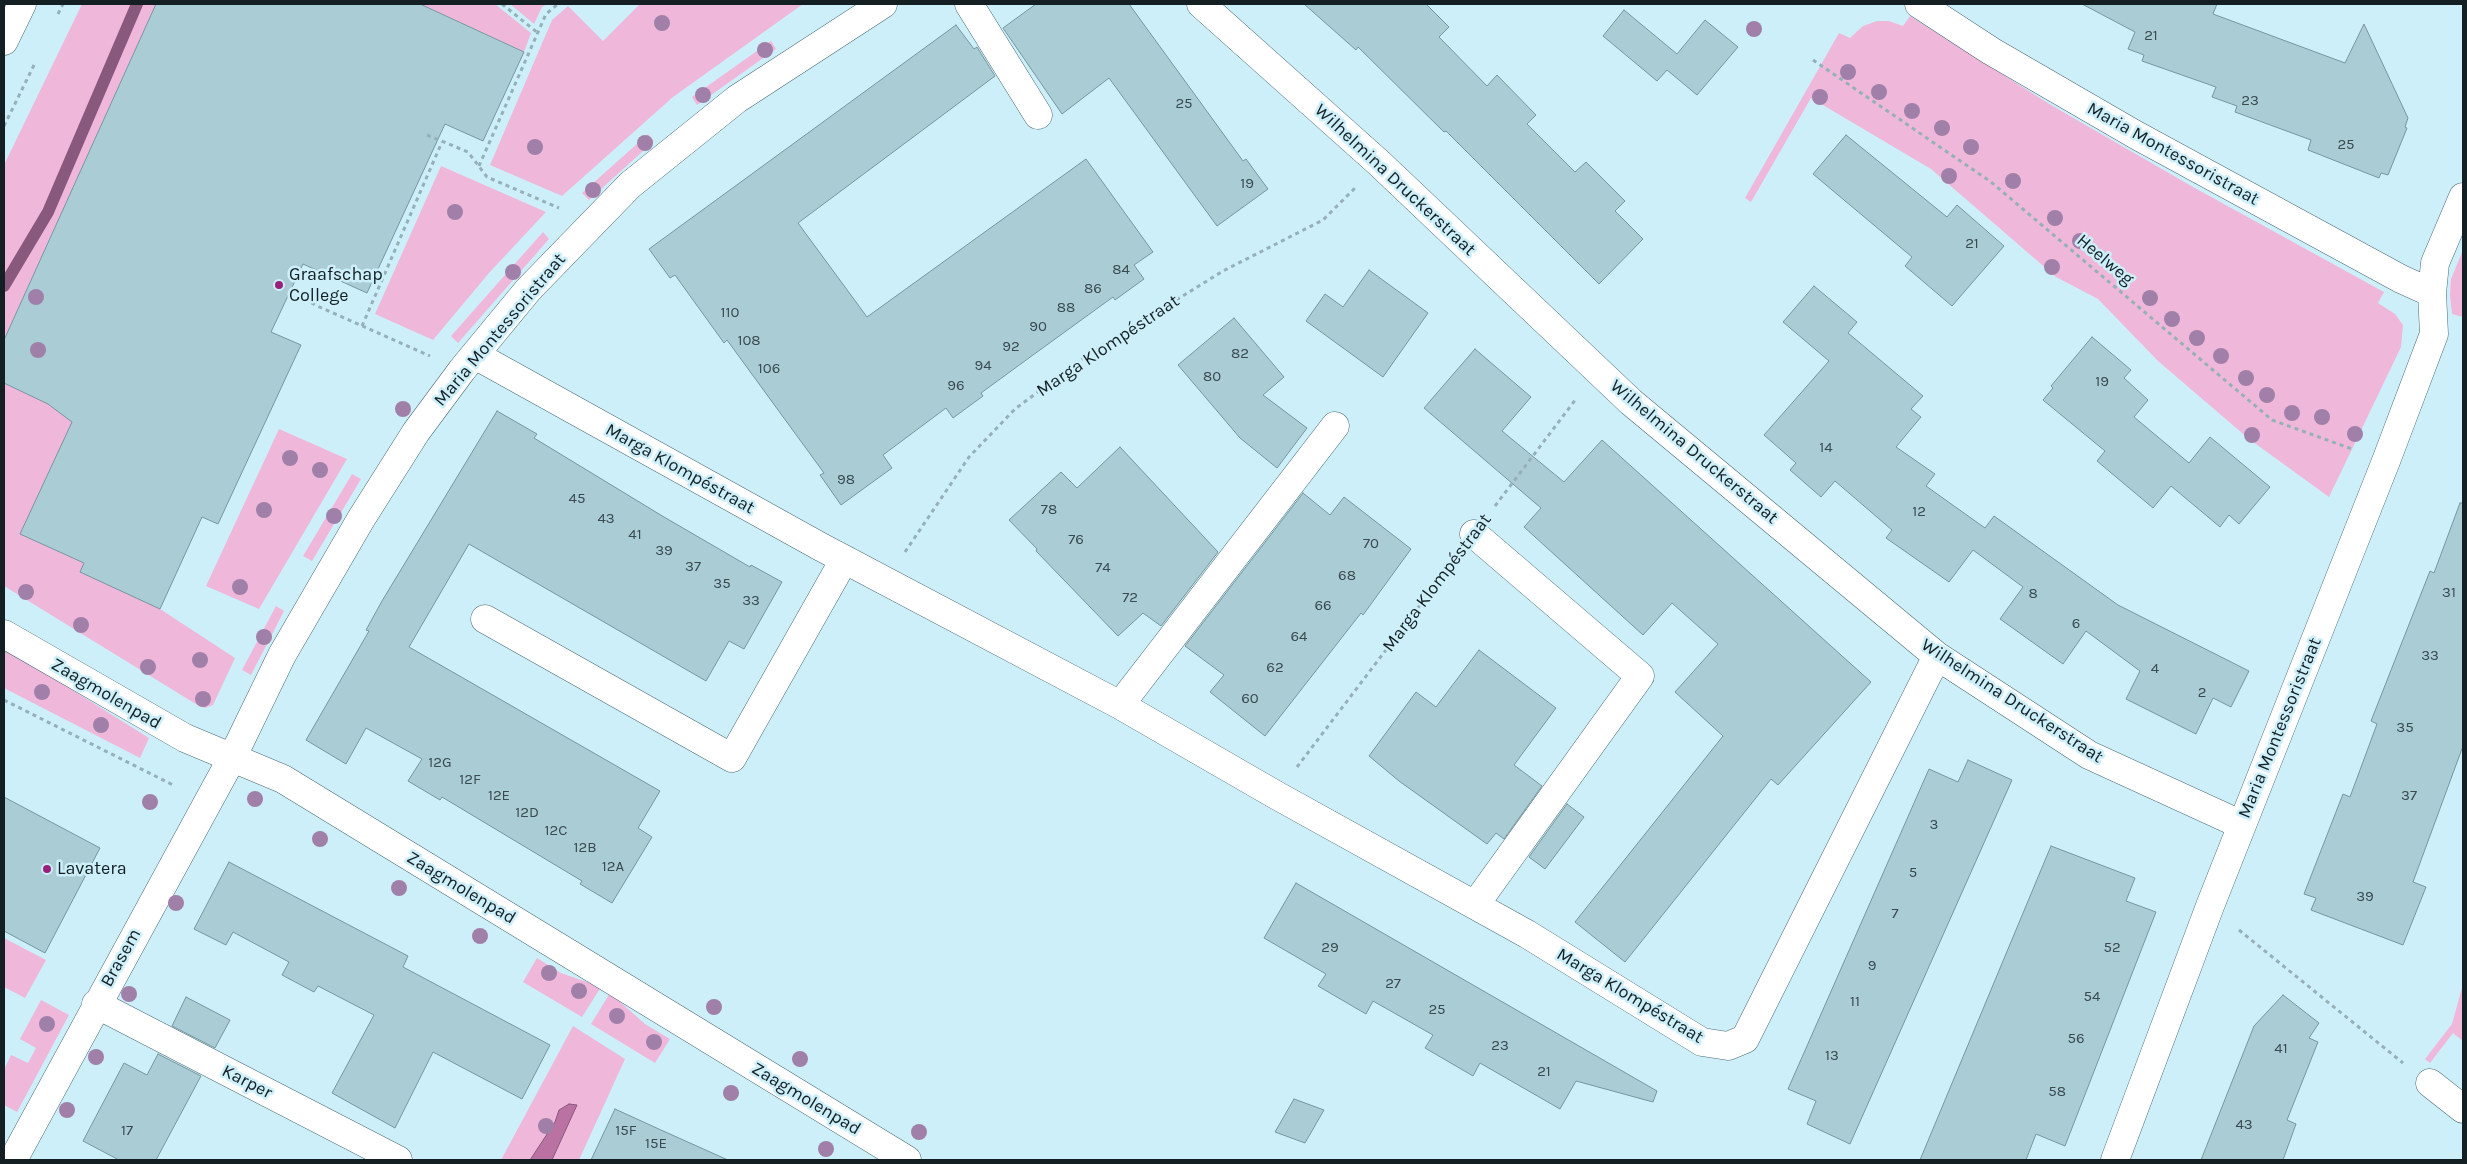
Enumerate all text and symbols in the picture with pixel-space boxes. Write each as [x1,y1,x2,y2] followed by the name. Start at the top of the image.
[2144,27,2158,45] house number: 21
[2241,92,2259,110] house number: 23
[1175,95,1193,113] house number: 25
[2083,98,2263,210] street label: Maria Montessoristraat
[1310,100,1480,260] street label: Wilhelmina Druckerstraat
[2337,136,2355,154] house number: 25
[1240,175,1254,193] house number: 19
[2072,230,2138,290] street label: Heelweg
[1965,235,1979,253] house number: 21
[430,249,570,411] street label: Maria Montessoristraat
[1112,261,1130,279] house number: 84
[289,264,383,306] place label: Graafschap College
[273,279,285,291] marker: Graafschap College
[1084,280,1102,298] house number: 86
[1033,290,1183,402] street label: Marga Klompéstraat
[1057,299,1075,317] house number: 88
[721,304,739,322] house number: 110
[1029,318,1047,336] house number: 90
[737,332,761,350] house number: 108
[1002,338,1020,356] house number: 92
[1231,345,1249,363] house number: 82
[974,357,992,375] house number: 94
[758,360,780,378] house number: 106
[1203,368,1221,386] house number: 80
[2095,373,2109,391] house number: 19
[1606,375,1782,529] street label: Wilhelmina Druckerstraat
[947,377,965,395] house number: 96
[602,419,758,519] street label: Marga Klompéstraat
[1819,439,1833,457] house number: 14
[837,471,855,489] house number: 98
[569,490,585,508] house number: 45
[1041,501,1057,519] house number: 78
[1912,503,1926,521] house number: 12
[597,510,615,528] house number: 43
[1378,510,1496,656] street label: Marga Klompéstraat
[628,526,642,544] house number: 41
[1068,531,1084,549] house number: 76
[1363,535,1379,553] house number: 70
[655,542,673,560] house number: 39
[685,558,701,576] house number: 37
[1095,559,1111,577] house number: 74
[1338,567,1356,585] house number: 68
[713,575,731,593] house number: 35
[2442,584,2456,602] house number: 31
[2028,585,2038,603] house number: 8
[1122,589,1138,607] house number: 72
[742,592,760,610] house number: 33
[1314,597,1332,615] house number: 66
[2072,615,2080,633] house number: 6
[1291,628,1307,646] house number: 64
[1917,634,2107,768] street label: Wilhelmina Druckerstraat
[2234,634,2326,822] street label: Maria Montessoristraat
[2421,647,2439,665] house number: 33
[47,654,165,734] street label: Zaagmolenpad
[1266,659,1284,677] house number: 62
[2151,660,2159,678] house number: 4
[2198,684,2206,702] house number: 2
[1241,690,1259,708] house number: 60
[2396,719,2414,737] house number: 35
[428,754,452,772] house number: 12G
[459,771,481,789] house number: 12F
[488,787,510,805] house number: 12E
[2401,787,2417,805] house number: 37
[515,804,539,822] house number: 12D
[1930,816,1938,834] house number: 3
[545,822,567,840] house number: 12C
[574,839,596,857] house number: 12B
[402,847,520,929] street label: Zaagmolenpad
[57,858,127,880] place label: Lavatera
[602,858,624,876] house number: 12A
[41,863,53,875] marker: Lavatera
[1909,864,1917,882] house number: 5
[2356,888,2374,906] house number: 39
[1891,905,1899,923] house number: 7
[96,925,146,991] street label: Brasem
[1321,939,1339,957] house number: 29
[2103,939,2121,957] house number: 52
[1553,944,1707,1048] street label: Marga Klompéstraat
[1868,957,1876,975] house number: 9
[1385,975,1401,993] house number: 27
[2084,988,2100,1006] house number: 54
[1850,993,1860,1011] house number: 11
[1428,1001,1446,1019] house number: 25
[2067,1030,2085,1048] house number: 56
[1491,1037,1509,1055] house number: 23
[2274,1040,2288,1058] house number: 41
[1825,1047,1839,1065] house number: 13
[747,1058,865,1140] street label: Zaagmolenpad
[218,1060,276,1104] street label: Karper
[1537,1063,1551,1081] house number: 21
[2048,1083,2066,1101] house number: 58
[2235,1116,2253,1134] house number: 43
[121,1122,133,1140] house number: 17
[615,1122,637,1140] house number: 15F
[645,1135,667,1153] house number: 15E

